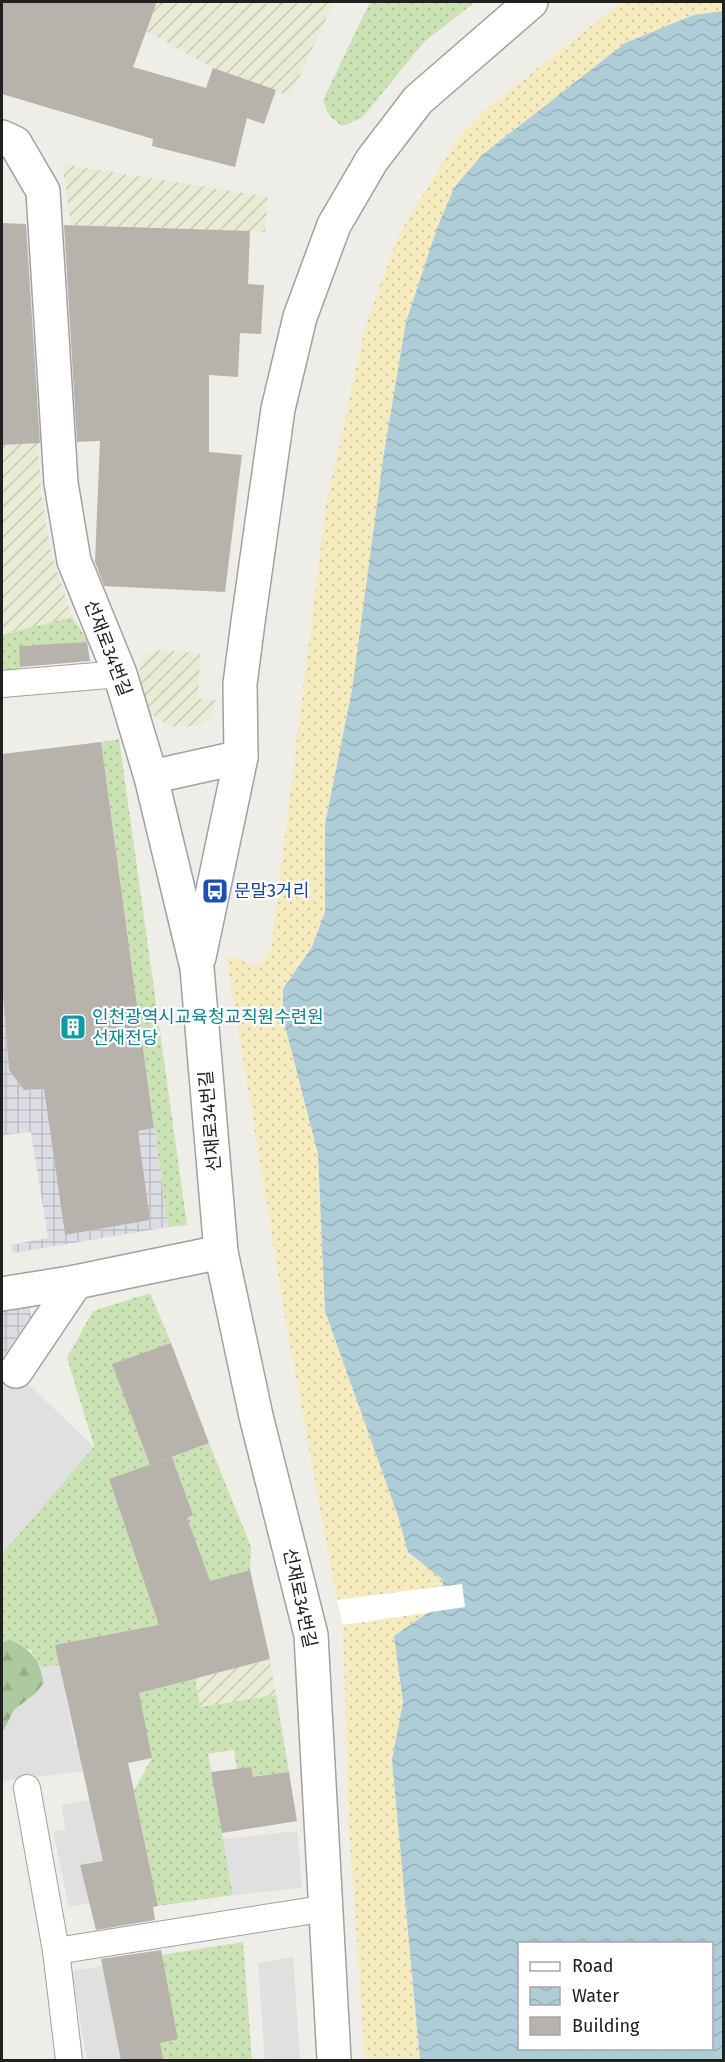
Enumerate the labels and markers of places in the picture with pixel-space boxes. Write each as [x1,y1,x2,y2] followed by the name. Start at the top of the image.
[200,876,230,906] bus stop icon: 문말3거리
[234,880,309,902] place label: 문말3거리
[92,1006,324,1049] place label: 인천광역시교육청교직원수련원 선재전당
[58,1012,88,1042] building icon: 인천광역시교육청교직원수련원 선재전당

